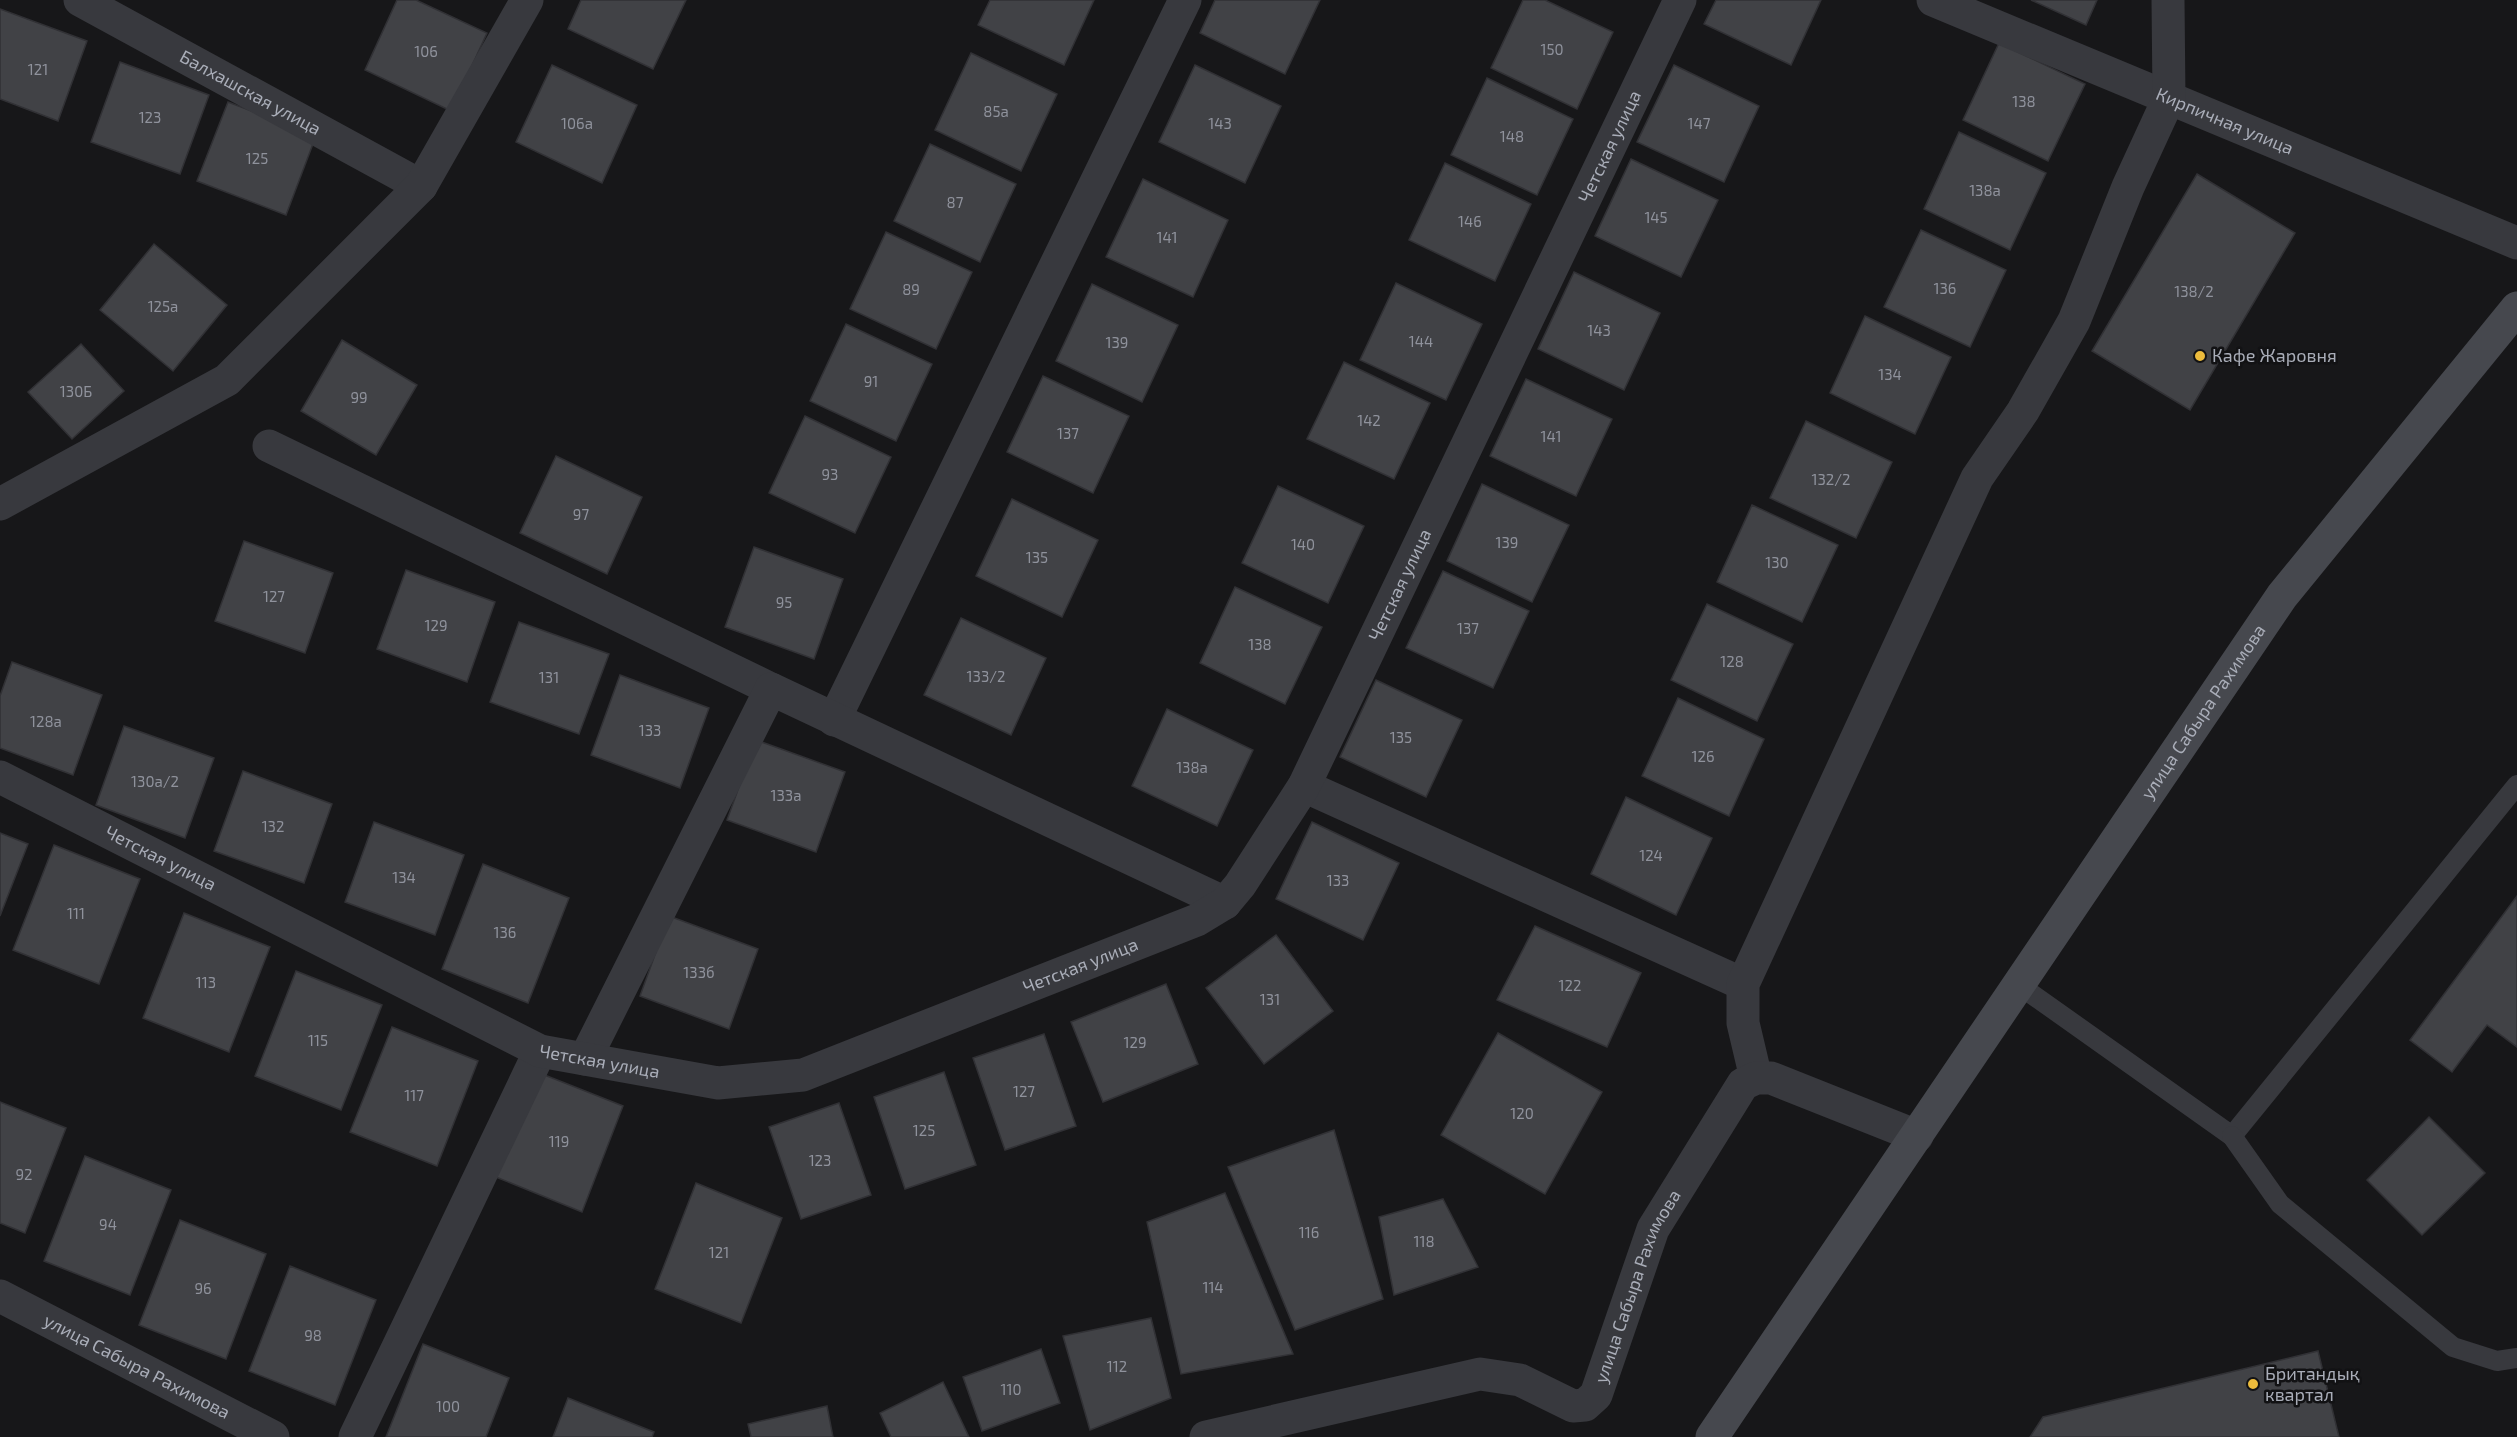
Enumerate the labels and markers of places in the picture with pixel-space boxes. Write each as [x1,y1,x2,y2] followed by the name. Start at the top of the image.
[2212,344,2337,366] place label: Кафе Жаровня
[2193,349,2207,363] marker: Кафе Жаровня
[2265,1362,2360,1405] place label: Британдық квартал
[2246,1377,2260,1391] marker: Британдық квартал

